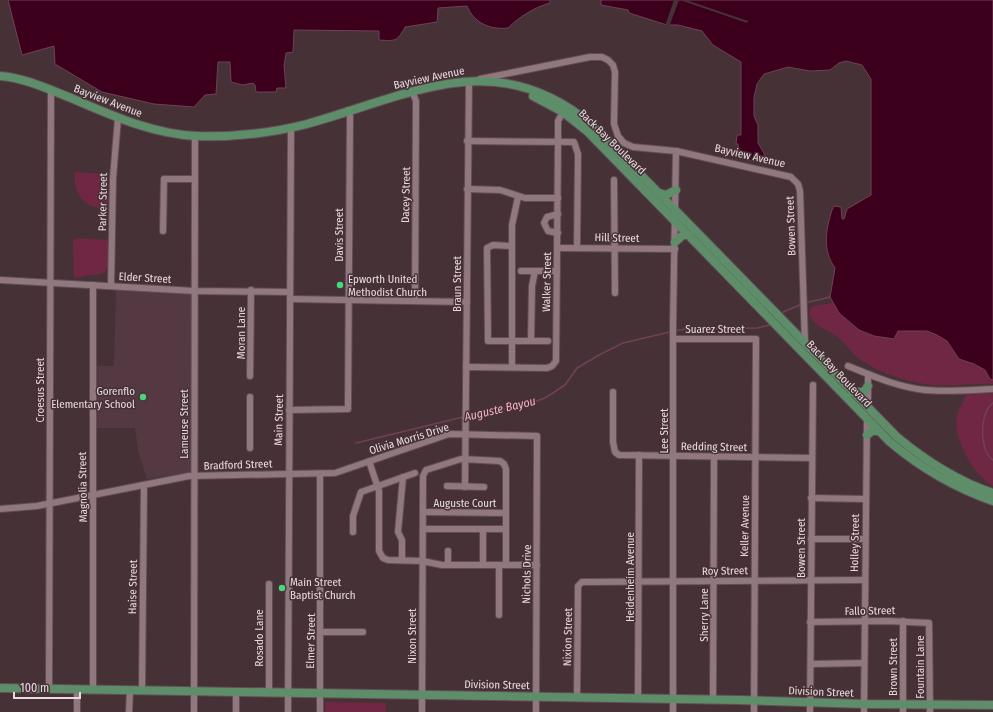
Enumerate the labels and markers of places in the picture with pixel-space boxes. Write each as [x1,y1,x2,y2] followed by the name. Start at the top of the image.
[348,273,427,299] place label: Epworth United Methodist Church
[335,280,345,290] marker: Epworth United Methodist Church
[51,385,135,411] place label: Gorenflo Elementary School
[138,392,148,402] marker: Gorenflo Elementary School
[290,576,356,602] place label: Main Street Baptist Church
[277,583,287,593] marker: Main Street Baptist Church

